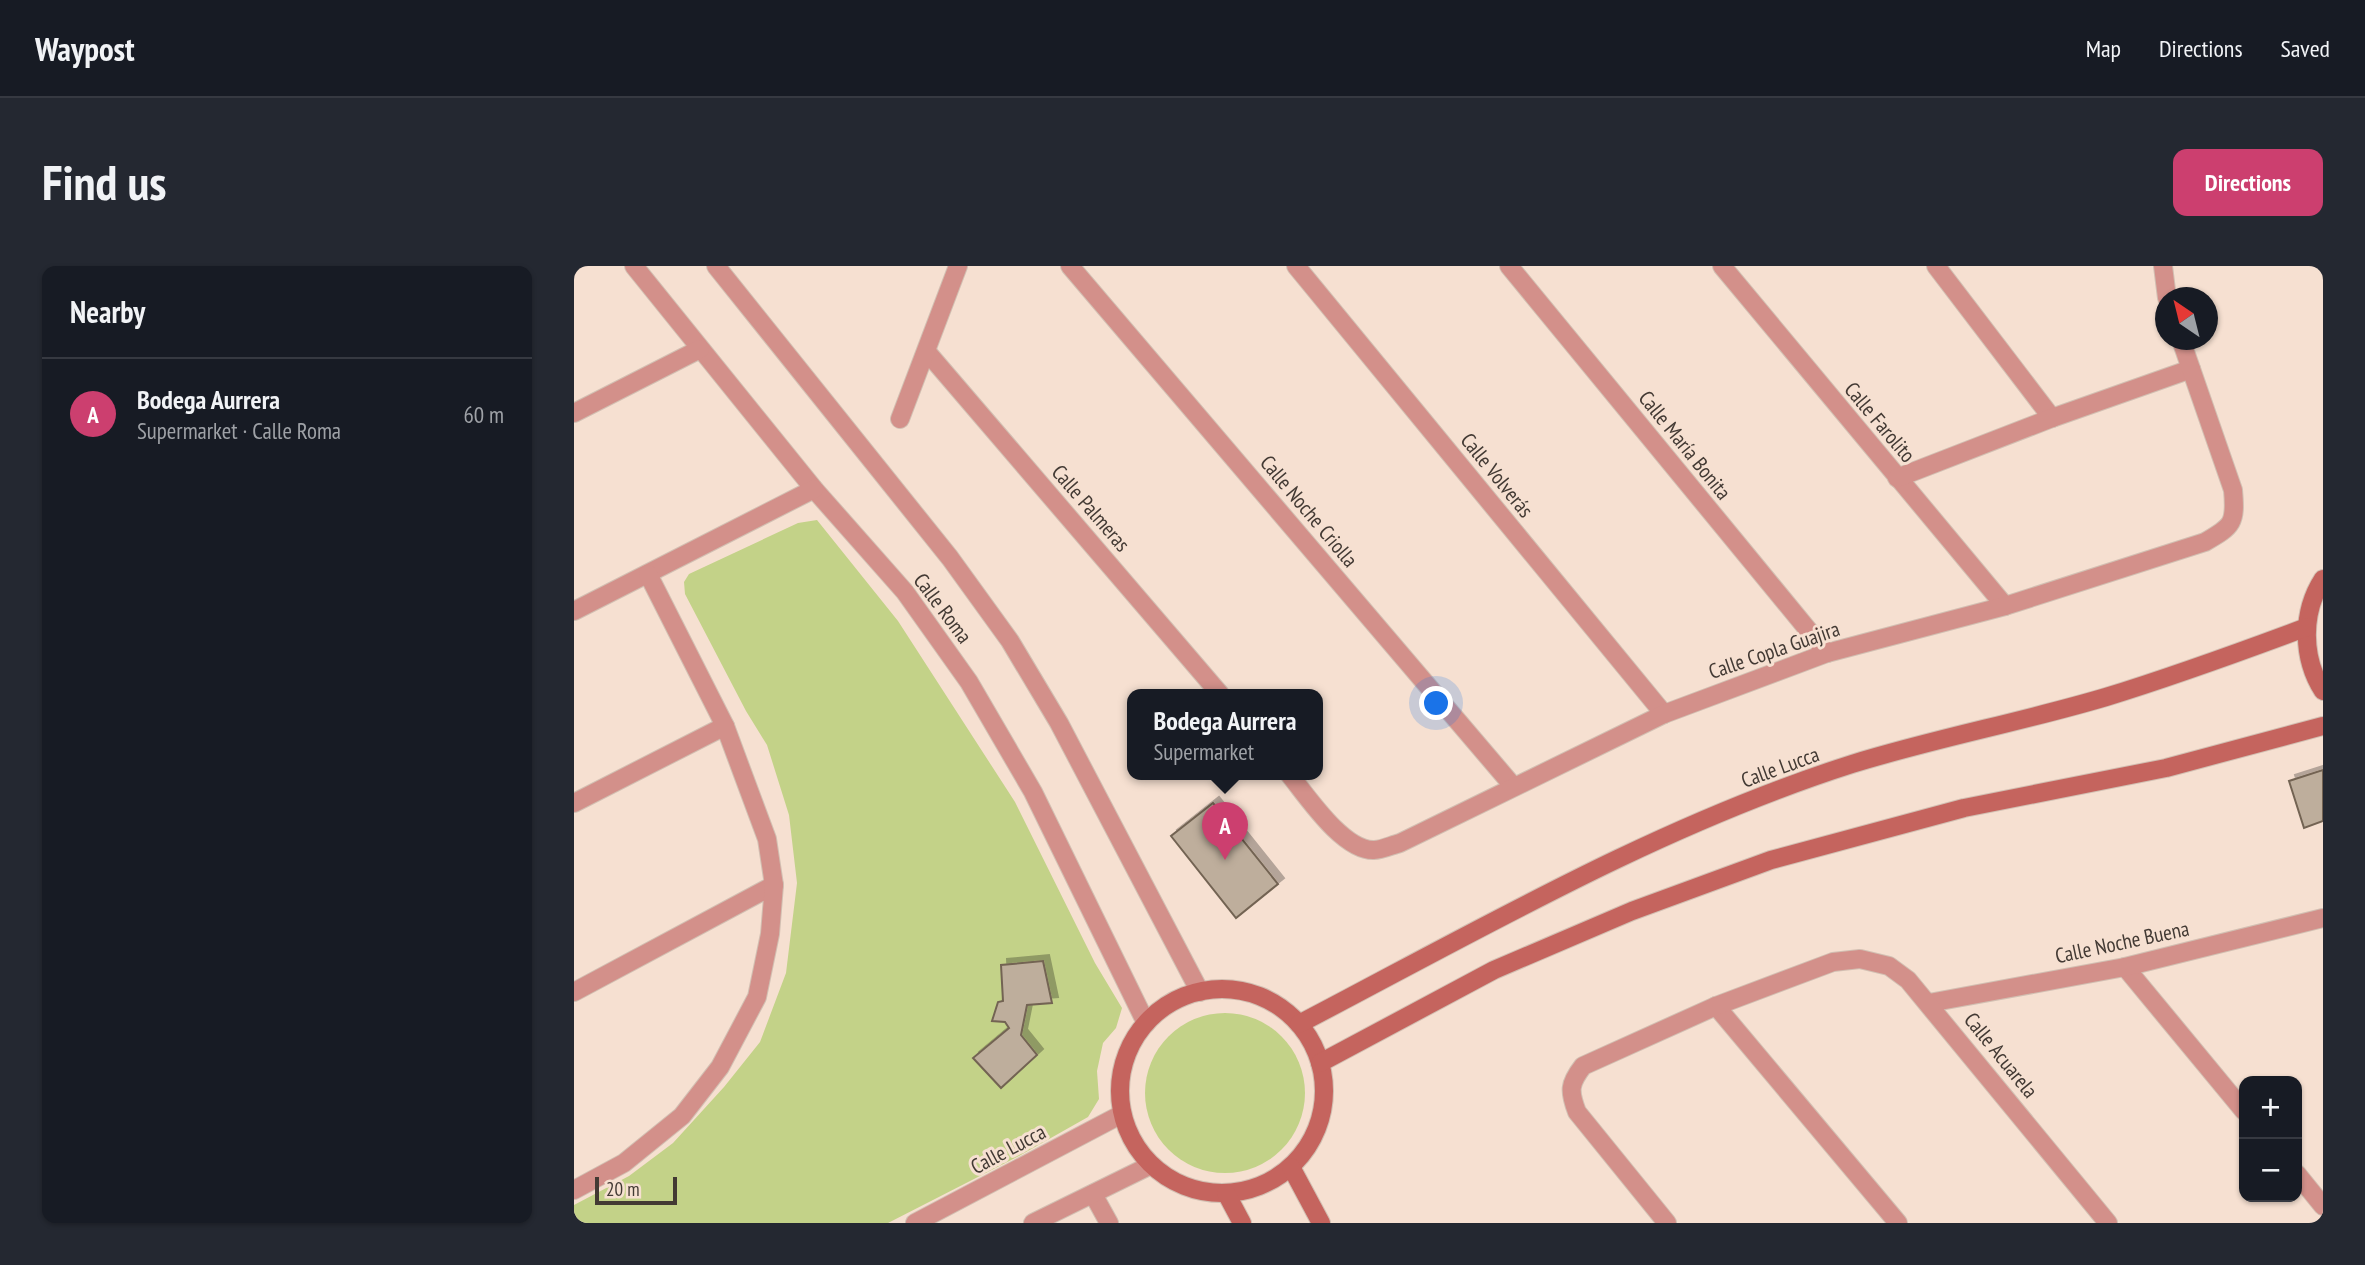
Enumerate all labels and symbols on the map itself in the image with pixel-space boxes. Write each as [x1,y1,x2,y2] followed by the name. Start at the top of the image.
[2155,287,2218,350] north arrow
[1839,376,1921,468] street label: Calle Farolito
[1633,385,1737,505] street label: Calle María Bonita
[1455,427,1539,523] street label: Calle Volverás
[1254,450,1364,572] street label: Calle Noche Criolla
[1046,459,1136,557] street label: Calle Palmeras
[908,568,978,648] street label: Calle Roma
[1705,615,1843,685] street label: Calle Copla Guajira
[1419,686,1453,720] your location
[1737,740,1823,794] street label: Calle Lucca
[1202,802,1248,860] pin: A
[2053,915,2191,969] street label: Calle Noche Buena
[1958,1007,2044,1103] street label: Calle Acuarela
[966,1118,1050,1180] street label: Calle Lucca
[595,1174,677,1206] scale bar

